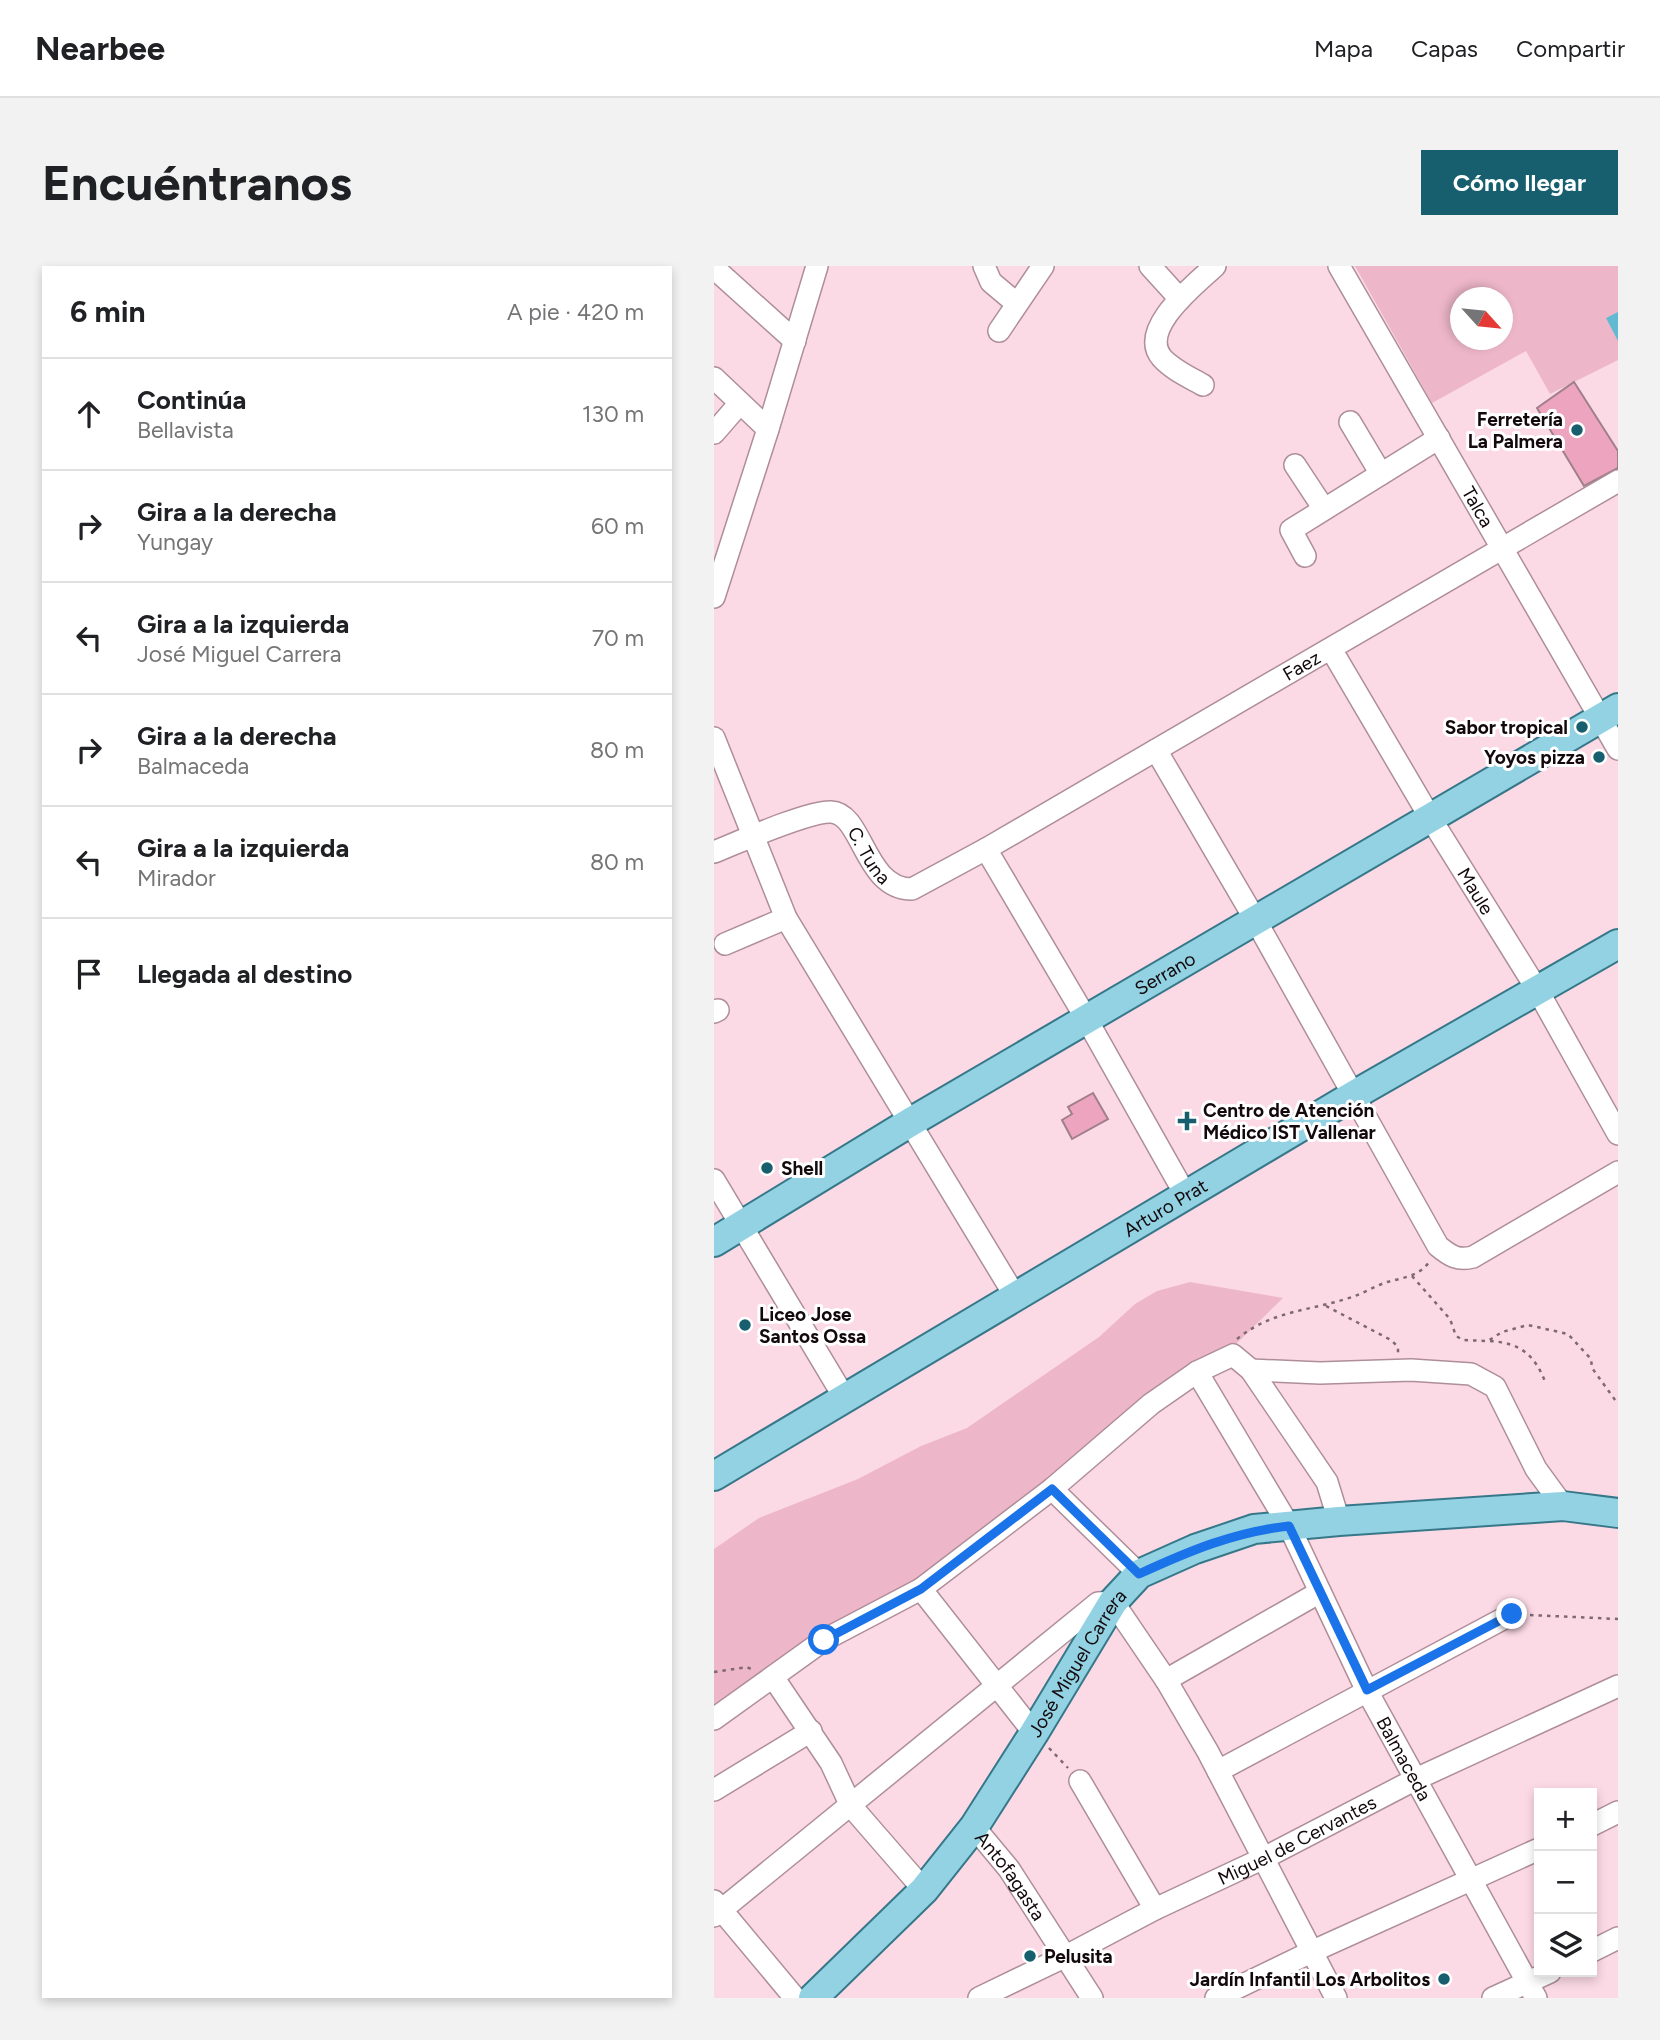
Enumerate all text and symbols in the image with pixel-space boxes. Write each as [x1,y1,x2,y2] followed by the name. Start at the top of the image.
[35,29,165,68] text: Nearbee
[1314,34,1373,63] text: Mapa
[1411,34,1478,63] text: Capas
[1516,34,1625,63] text: Compartir
[1421,150,1618,215] button: Cómo llegar
[42,153,352,212] text: Encuéntranos
[1450,287,1513,350] north arrow
[70,293,146,330] text: 6 min
[507,298,644,326] text: A pie · 420 m
[137,384,246,416] text: Continúa
[70,395,108,433] icon: ahead
[582,400,644,428] text: 130 m
[1468,408,1563,453] place label: Ferretería La Palmera
[137,416,234,444] text: Bellavista
[1569,422,1585,438] marker: Ferretería La Palmera
[1457,482,1499,531] street label: Talca
[137,496,337,528] text: Gira a la derecha
[70,507,108,545] icon: right
[591,512,644,540] text: 60 m
[137,528,213,556] text: Yungay
[137,608,349,640] text: Gira a la izquierda
[70,619,108,657] icon: left
[592,624,644,652] text: 70 m
[137,640,342,668] text: José Miguel Carrera
[1278,645,1324,685] street label: Faez
[1445,716,1568,739] place label: Sabor tropical
[1574,719,1590,735] marker: Sabor tropical
[137,720,337,752] text: Gira a la derecha
[70,731,108,769] icon: right
[590,736,644,764] text: 80 m
[1484,746,1585,769] place label: Yoyos pizza
[1591,749,1607,765] marker: Yoyos pizza
[137,752,249,780] text: Balmaceda
[843,822,895,889] street label: C. Tuna
[137,832,349,864] text: Gira a la izquierda
[70,843,108,881] icon: left
[590,848,644,876] text: 80 m
[1453,863,1499,919] street label: Maule
[137,864,216,892] text: Mirador
[1131,947,1199,1000] street label: Serrano
[70,955,108,993] icon: arrive
[137,958,352,990] text: Llegada al destino
[1203,1099,1376,1144] place label: Centro de Atención Médico IST Vallenar
[1177,1111,1197,1131] marker: Centro de Atención Médico IST Vallenar
[781,1157,823,1180] place label: Shell
[759,1160,775,1176] marker: Shell
[1119,1174,1211,1241] street label: Arturo Prat
[759,1303,866,1348] place label: Liceo Jose Santos Ossa
[737,1317,753,1333] marker: Liceo Jose Santos Ossa
[1023,1584,1131,1741] street label: José Miguel Carrera
[1496,1598,1527,1629] route end
[808,1624,839,1655] route start
[1372,1712,1437,1805] street label: Balmaceda
[1534,1788,1597,1977] map controls
[1534,1788,1597,1851] button: +
[1214,1790,1380,1890] street label: Miguel de Cervantes
[971,1826,1050,1925] street label: Antofagasta
[1534,1851,1597,1914] button: −
[1534,1914,1597,1977] button: layers
[1044,1945,1113,1968] place label: Pelusita
[1022,1948,1038,1964] marker: Pelusita
[1190,1968,1430,1991] place label: Jardín Infantil Los Arbolitos
[1436,1971,1452,1987] marker: Jardín Infantil Los Arbolitos

